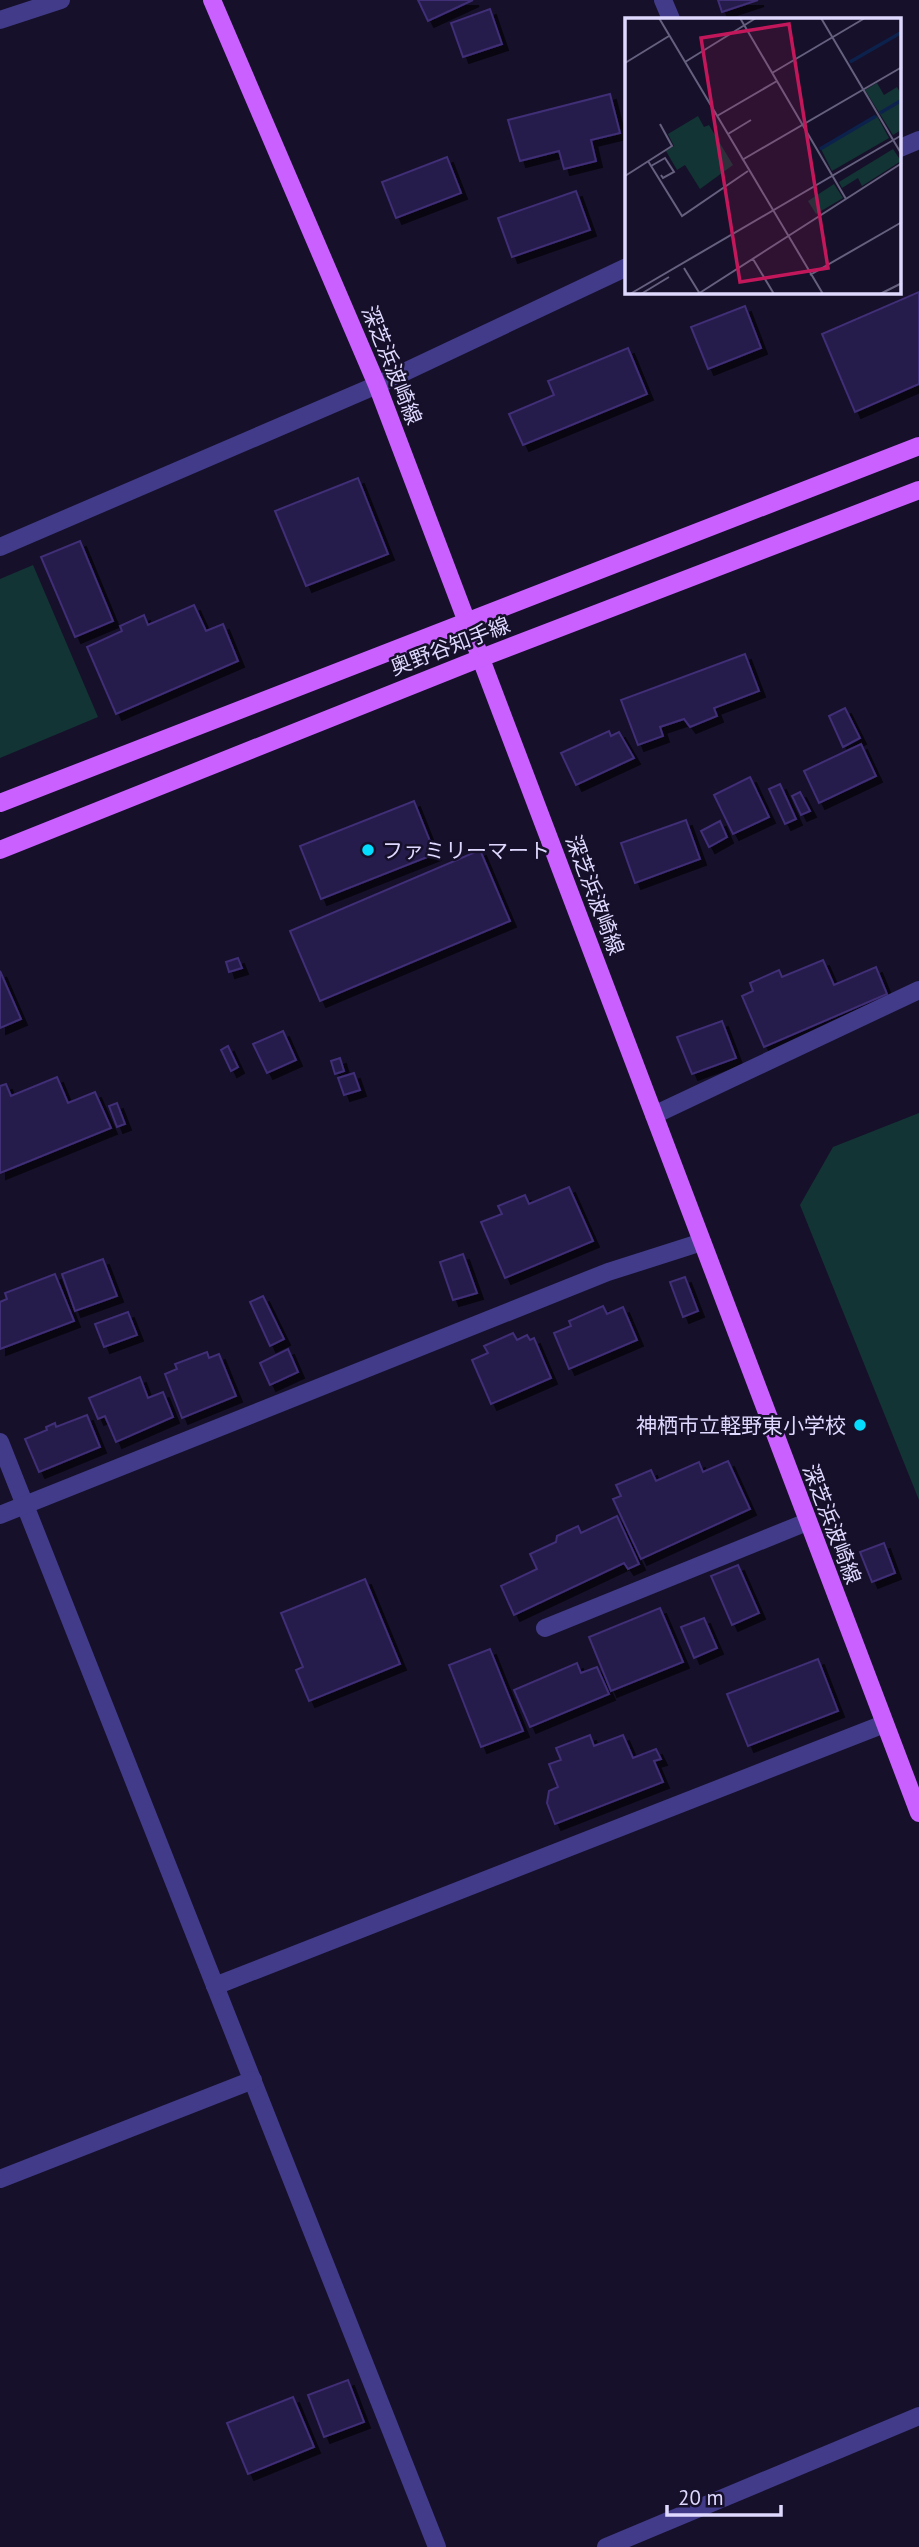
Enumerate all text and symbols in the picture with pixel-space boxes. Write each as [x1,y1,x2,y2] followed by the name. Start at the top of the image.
[625,18,902,294] inset map
[356,302,428,428] street label: 深芝浜波崎線
[386,611,514,681] street label: 奥野谷知手線
[560,831,630,959] street label: 深芝浜波崎線
[382,837,550,864] place label: ファミリーマート
[360,842,376,858] marker: ファミリーマート
[636,1412,846,1439] place label: 神栖市立軽野東小学校
[852,1417,868,1433] marker: 神栖市立軽野東小学校
[797,1460,867,1588] street label: 深芝浜波崎線
[667,2474,781,2518] scale bar
[678,2484,724,2511] text: 20 m

